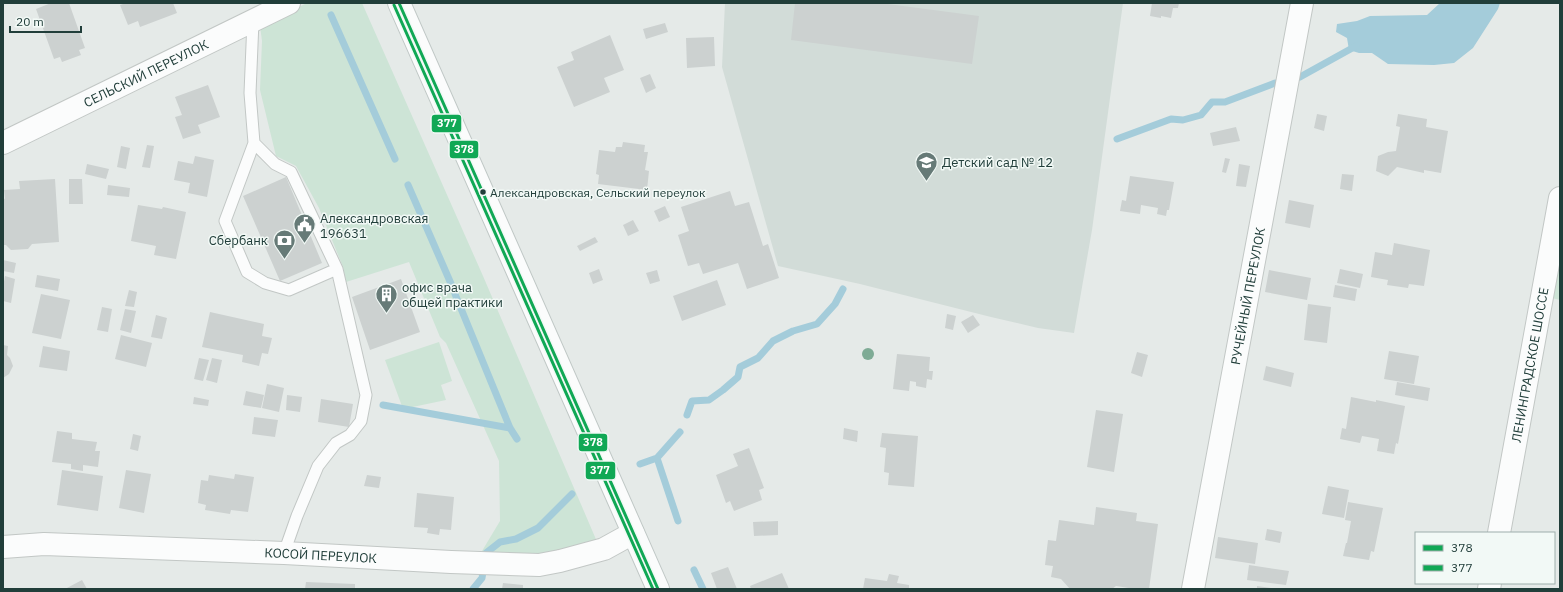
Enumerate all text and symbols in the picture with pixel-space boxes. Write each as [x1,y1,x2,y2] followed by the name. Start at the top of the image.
[10,8,81,34] scale bar
[16,14,44,29] text: 20 m
[81,36,212,111] street label: СЕЛЬСКИЙ ПЕРЕУЛОК
[431,114,462,133] line badge: 377
[437,116,457,130] text: 377
[449,140,479,159] line badge: 378
[454,142,474,156] text: 378
[914,149,940,182] school or university icon: Детский сад № 12
[942,154,1053,171] place label: Детский сад № 12
[490,185,706,200] place label: Александровская, Сельский переулок
[478,187,488,197] marker: Александровская, Сельский переулок
[320,210,428,242] place label: Александровская 196631
[291,212,317,245] public building icon: Александровская 196631
[1227,226,1269,366] street label: РУЧЕЙНЫЙ ПЕРЕУЛОК
[271,227,297,260] bank icon: Сбербанк
[209,232,268,249] place label: Сбербанк
[402,279,503,311] place label: офис врача общей практики
[373,281,399,314] building icon: офис врача общей практики
[1508,286,1553,444] street label: ЛЕНИНГРАДСКОЕ ШОССЕ
[578,433,608,452] line badge: 378
[583,435,603,449] text: 378
[585,461,616,480] line badge: 377
[590,463,610,477] text: 377
[1415,532,1555,584] legend
[1451,540,1473,555] text: 378
[264,544,378,567] street label: КОСОЙ ПЕРЕУЛОК
[1451,560,1473,575] text: 377

